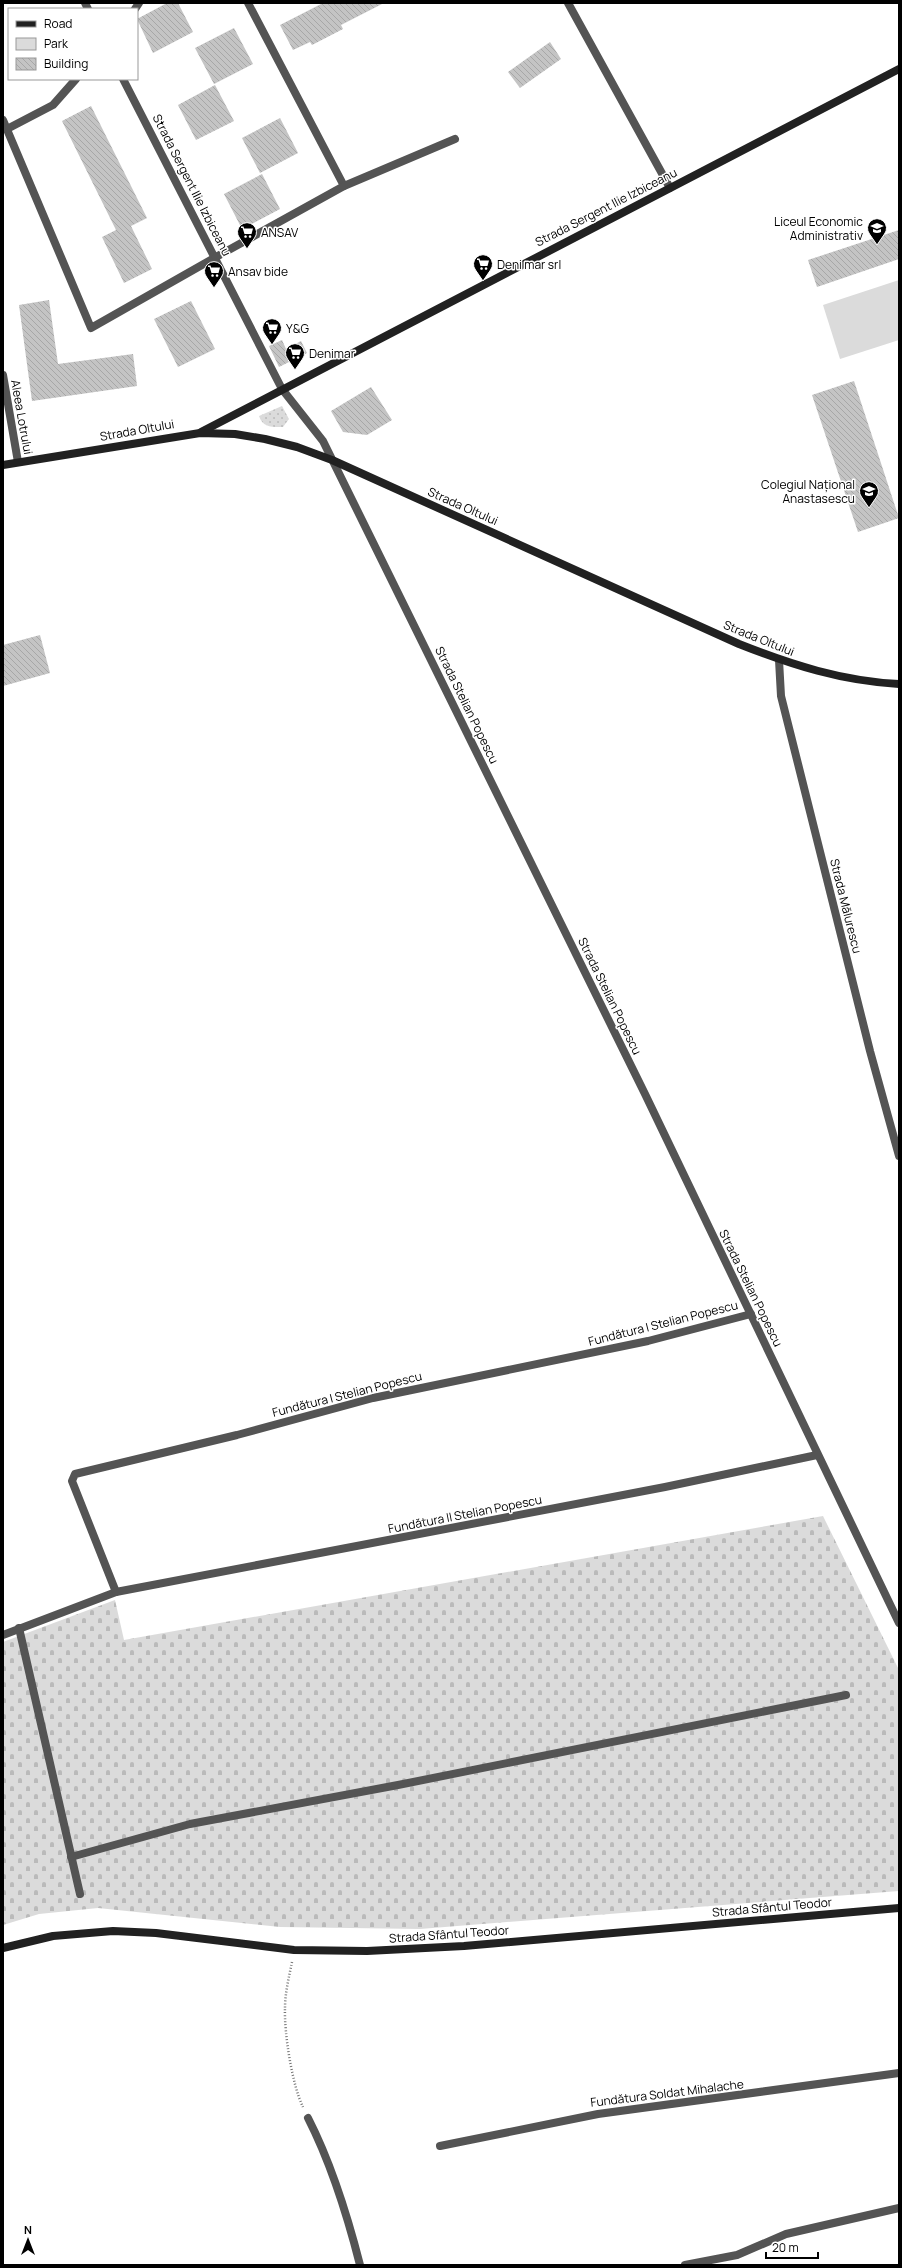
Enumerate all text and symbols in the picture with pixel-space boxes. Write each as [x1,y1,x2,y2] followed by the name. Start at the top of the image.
[8,8,138,80] legend
[44,15,72,32] text: Road
[44,35,69,52] text: Park
[44,55,88,72] text: Building
[149,111,235,259] street label: Strada Sergent Ilie Izbiceanu
[532,164,680,250] street label: Strada Sergent Ilie Izbiceanu
[774,213,863,244] place label: Liceul Economic Administrativ
[866,217,888,245] school or university icon: Liceul Economic Administrativ
[236,221,258,249] supermarket icon: ANSAV
[261,224,299,241] place label: ANSAV
[472,253,494,281] supermarket icon: Deni mar srl
[497,256,561,273] place label: Deni mar srl
[203,260,225,288] supermarket icon: Ansav bide
[228,263,288,280] place label: Ansav bide
[261,317,283,345] supermarket icon: Y&G
[286,320,309,337] place label: Y&G
[284,342,306,370] supermarket icon: Denimar
[309,345,356,362] place label: Denimar
[7,378,37,456] street label: Aleea Lotrului
[98,415,176,445] street label: Strada Oltului
[761,476,855,507] place label: Colegiul Național Anastasescu
[858,480,880,508] school or university icon: Colegiul Național Anastasescu
[425,483,501,529] street label: Strada Oltului
[721,616,797,660] street label: Strada Oltului
[431,644,503,766] street label: Strada Stelian Popescu
[826,857,866,955] street label: Strada Mălurescu
[574,935,646,1057] street label: Strada Stelian Popescu
[715,1227,787,1349] street label: Strada Stelian Popescu
[586,1296,740,1350] street label: Fundătura I Stelian Popescu
[270,1367,424,1421] street label: Fundătura I Stelian Popescu
[387,1491,543,1537] street label: Fundătura II Stelian Popescu
[711,1893,833,1921] street label: Strada Sfântul Teodor
[388,1921,510,1947] street label: Strada Sfântul Teodor
[589,2075,745,2111] street label: Fundătura Soldat Mihalache
[8,2220,48,2260] north arrow
[24,2222,32,2237] text: N
[766,2234,818,2260] scale bar
[772,2239,799,2256] text: 20 m

